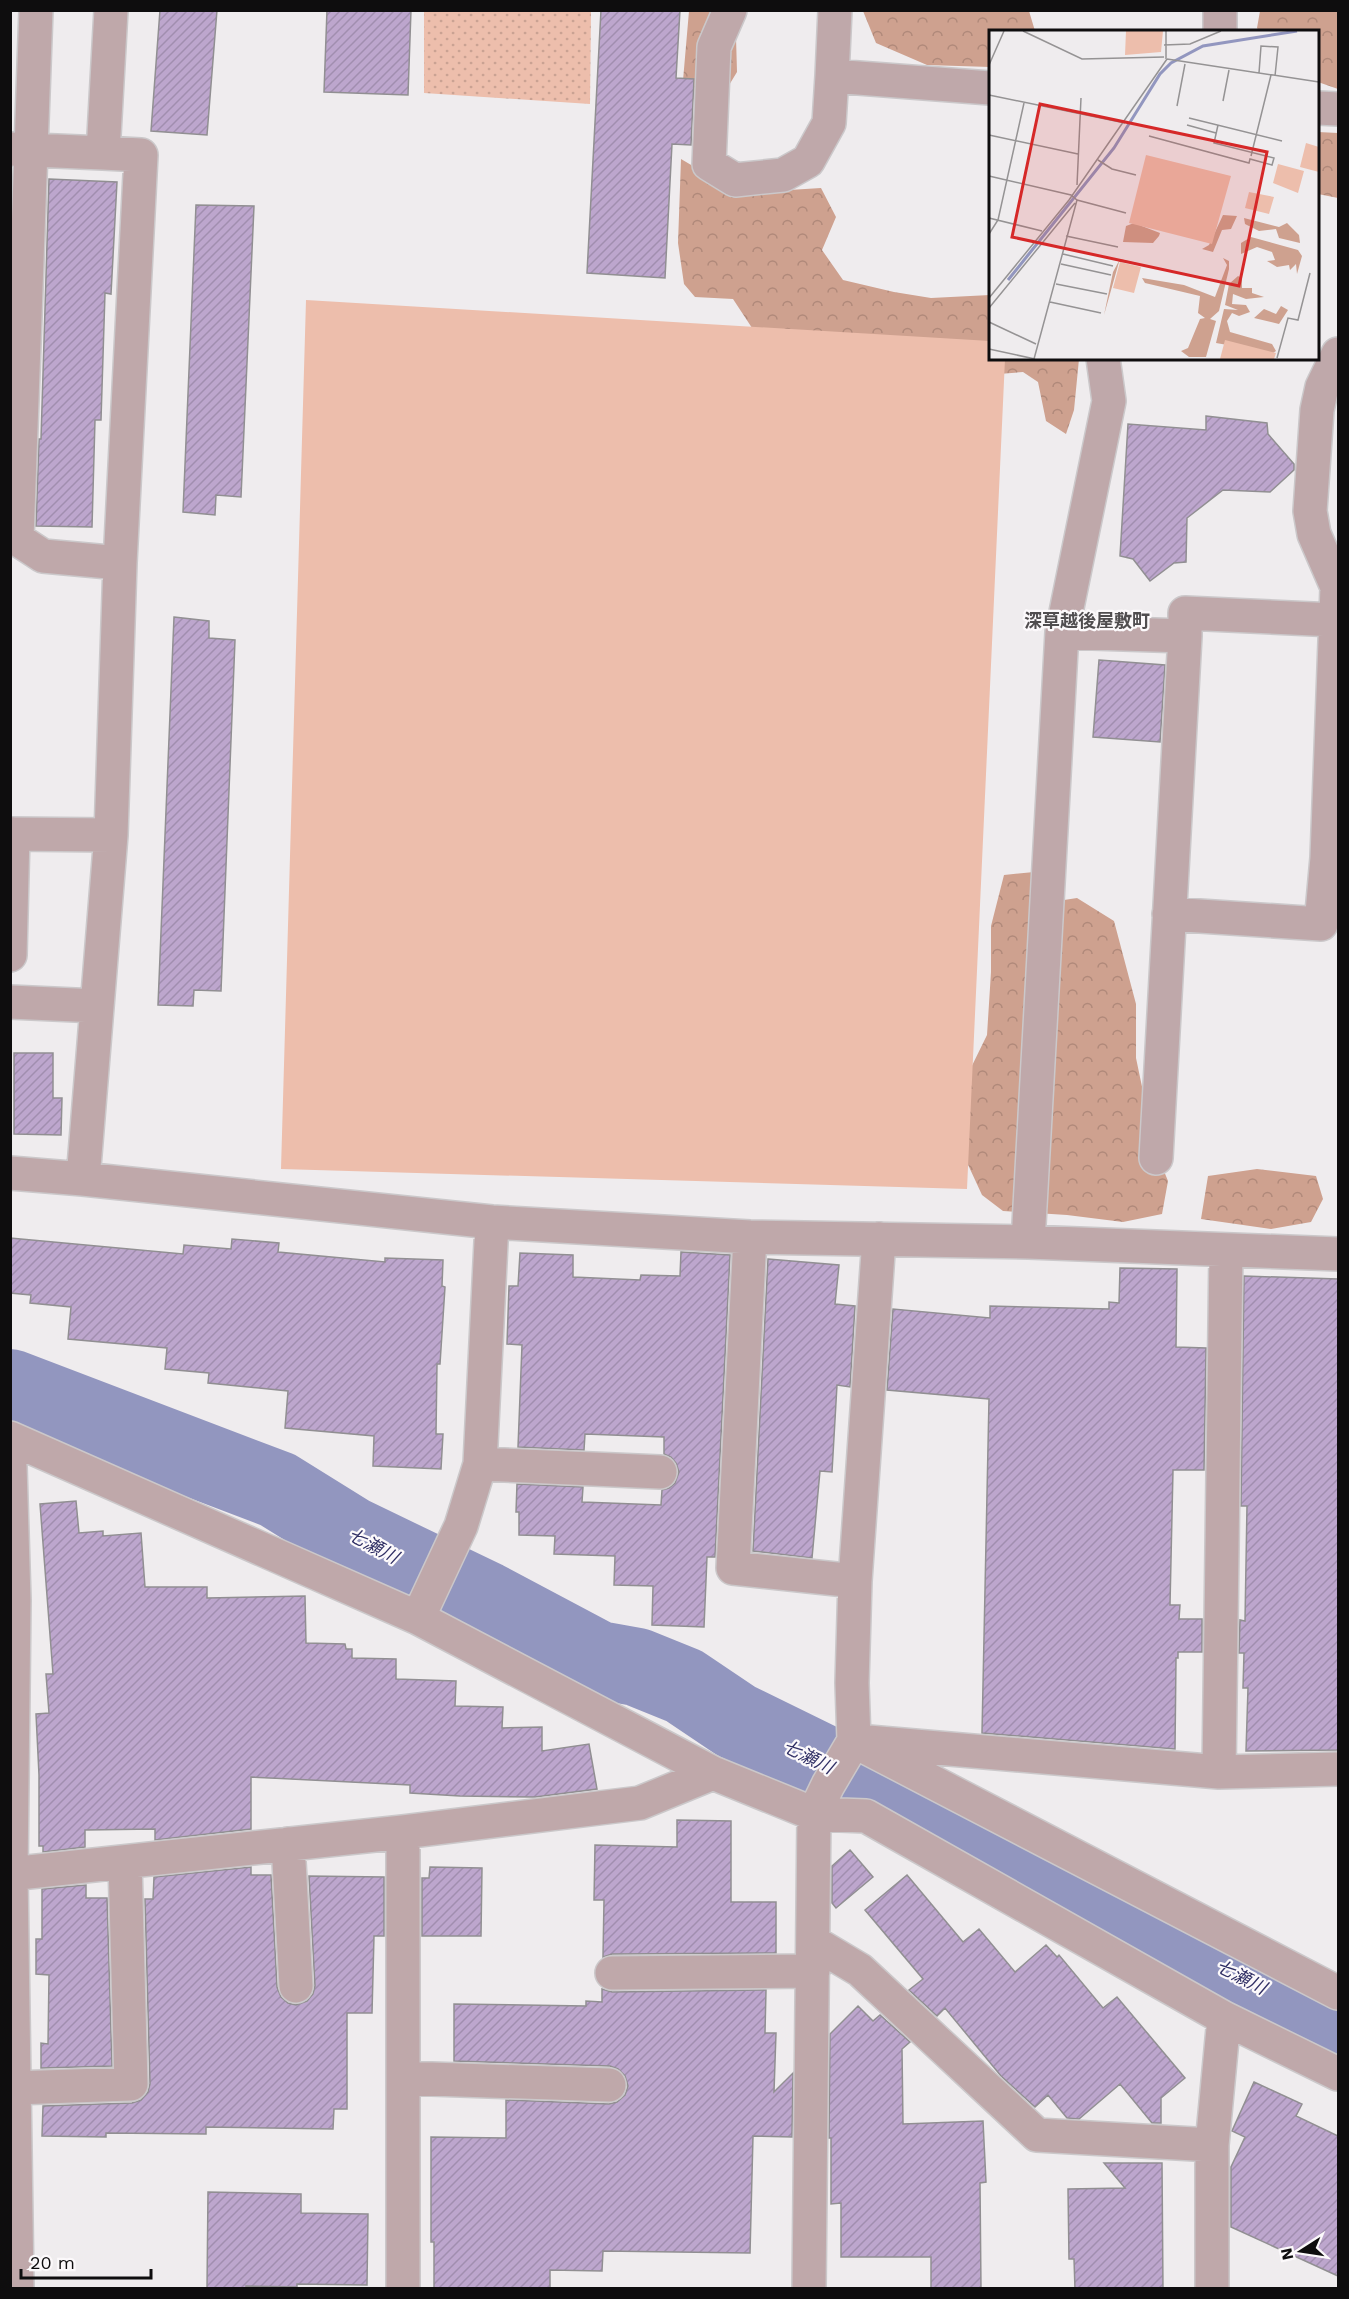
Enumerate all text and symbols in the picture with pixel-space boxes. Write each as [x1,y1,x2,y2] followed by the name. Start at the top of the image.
[989,30,1319,360] inset map
[1024,610,1150,631] district label: 深草越後屋敷町
[344,1524,404,1568] water label: 七瀬川
[779,1735,839,1779] water label: 七瀬川
[1212,1955,1272,1999] water label: 七瀬川
[1271,2221,1331,2281] north arrow
[21,2242,152,2280] scale bar
[1276,2246,1297,2262] text: N
[30,2252,75,2273] text: 20 m

